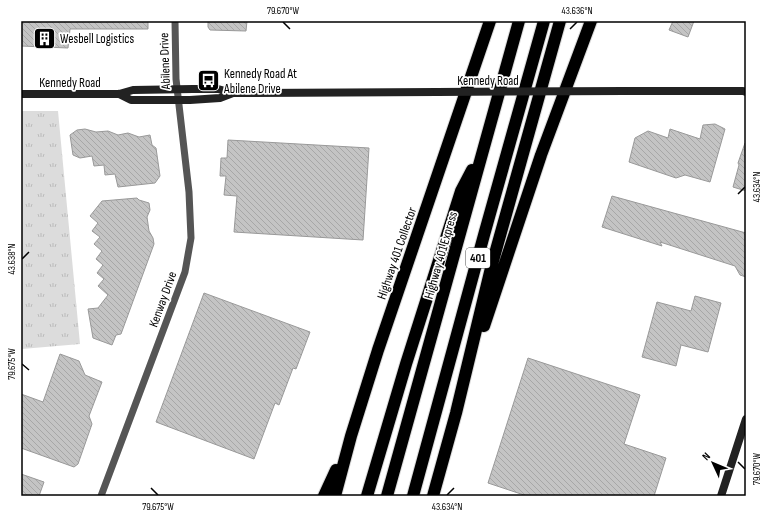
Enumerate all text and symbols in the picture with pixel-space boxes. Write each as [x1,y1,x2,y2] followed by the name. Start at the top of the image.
[267,5,300,17] text: 79.670°W
[561,5,593,17] text: 43.636°N
[32,25,58,51] building icon: Wesbell Logistics
[60,31,135,47] place label: Wesbell Logistics
[156,32,174,91] street label: Abilene Drive
[223,66,297,97] place label: Kennedy Road At Abilene Drive
[196,67,222,93] bus stop icon: Kennedy Road At Abilene Drive
[457,73,519,89] street label: Kennedy Road
[39,75,101,91] street label: Kennedy Road
[751,172,763,202] text: 43.634°N
[374,205,420,302] street label: Highway 401 Collector
[421,209,461,301] street label: Highway 401 Express
[6,244,18,274] text: 43.638°N
[466,248,490,268] road number: 401
[145,269,180,329] street label: Kenway Drive
[6,348,18,380] text: 79.675°W
[693,443,733,483] north arrow
[699,450,713,463] text: N
[751,452,763,485] text: 79.670°W
[142,501,174,513] text: 79.675°W
[432,501,462,513] text: 43.634°N

